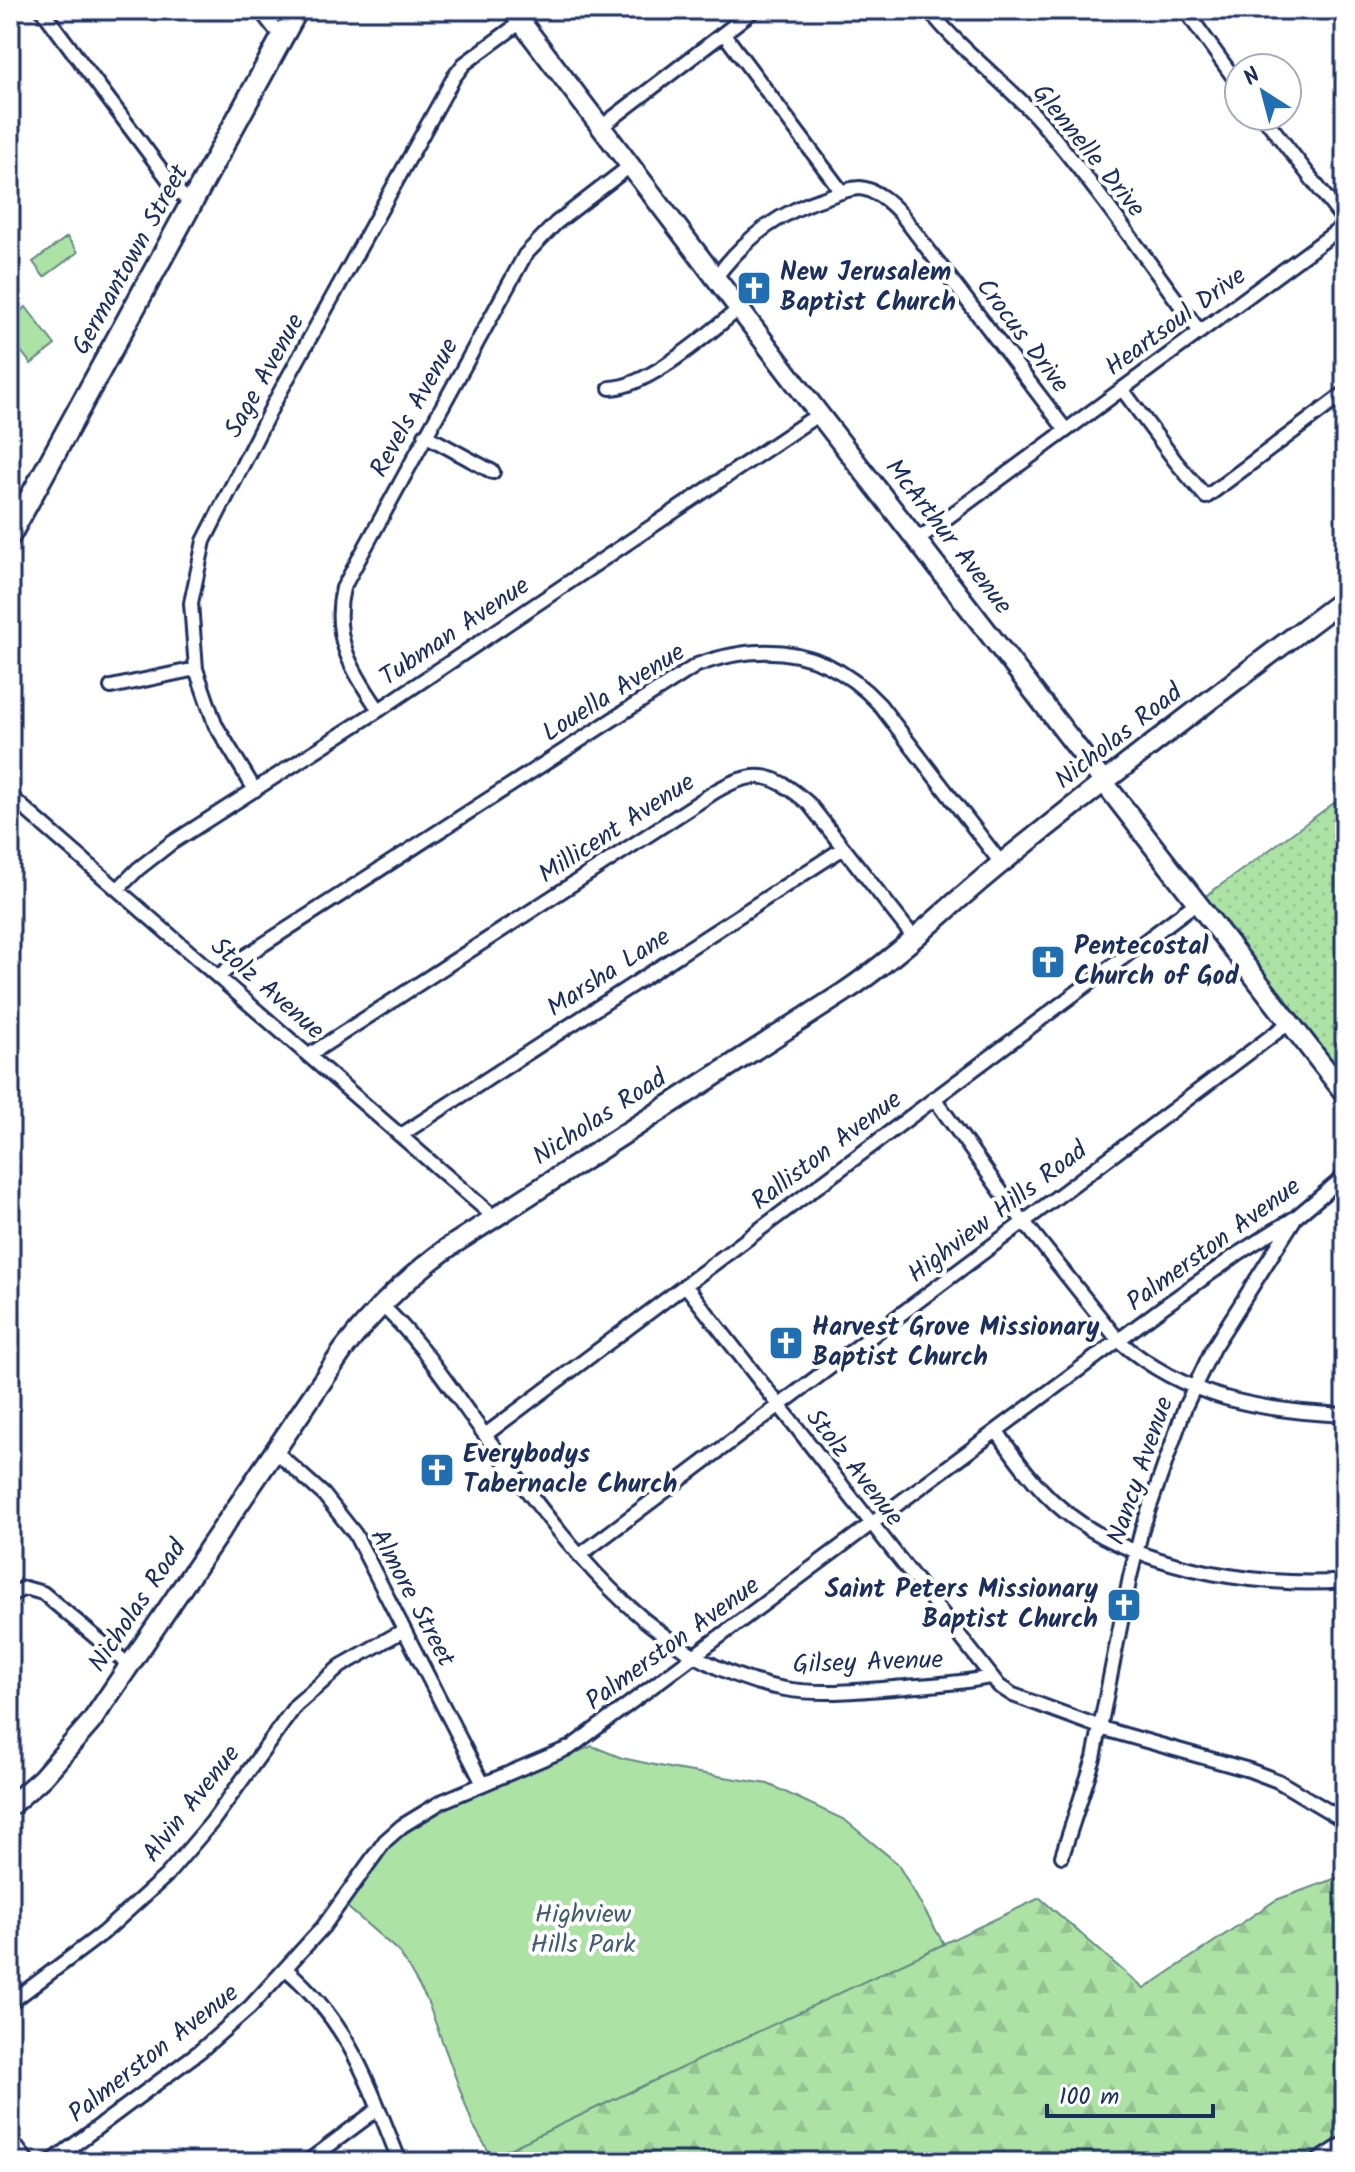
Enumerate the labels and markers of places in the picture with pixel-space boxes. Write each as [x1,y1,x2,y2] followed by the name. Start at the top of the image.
[780,252,956,324] place label: New Jerusalem Baptist Church
[735,269,773,307] church icon: New Jerusalem Baptist Church
[1074,926,1240,998] place label: Pentecostal Church of God
[1029,943,1067,981] church icon: Pentecostal Church of God
[812,1307,1100,1379] place label: Harvest Grove Missionary Baptist Church
[767,1324,805,1362] church icon: Harvest Grove Missionary Baptist Church
[463,1434,677,1506] place label: Everybodys Tabernacle Church
[418,1451,456,1489] church icon: Everybodys Tabernacle Church
[825,1569,1098,1641] place label: Saint Peters Missionary Baptist Church
[1105,1586,1143,1624] church icon: Saint Peters Missionary Baptist Church

